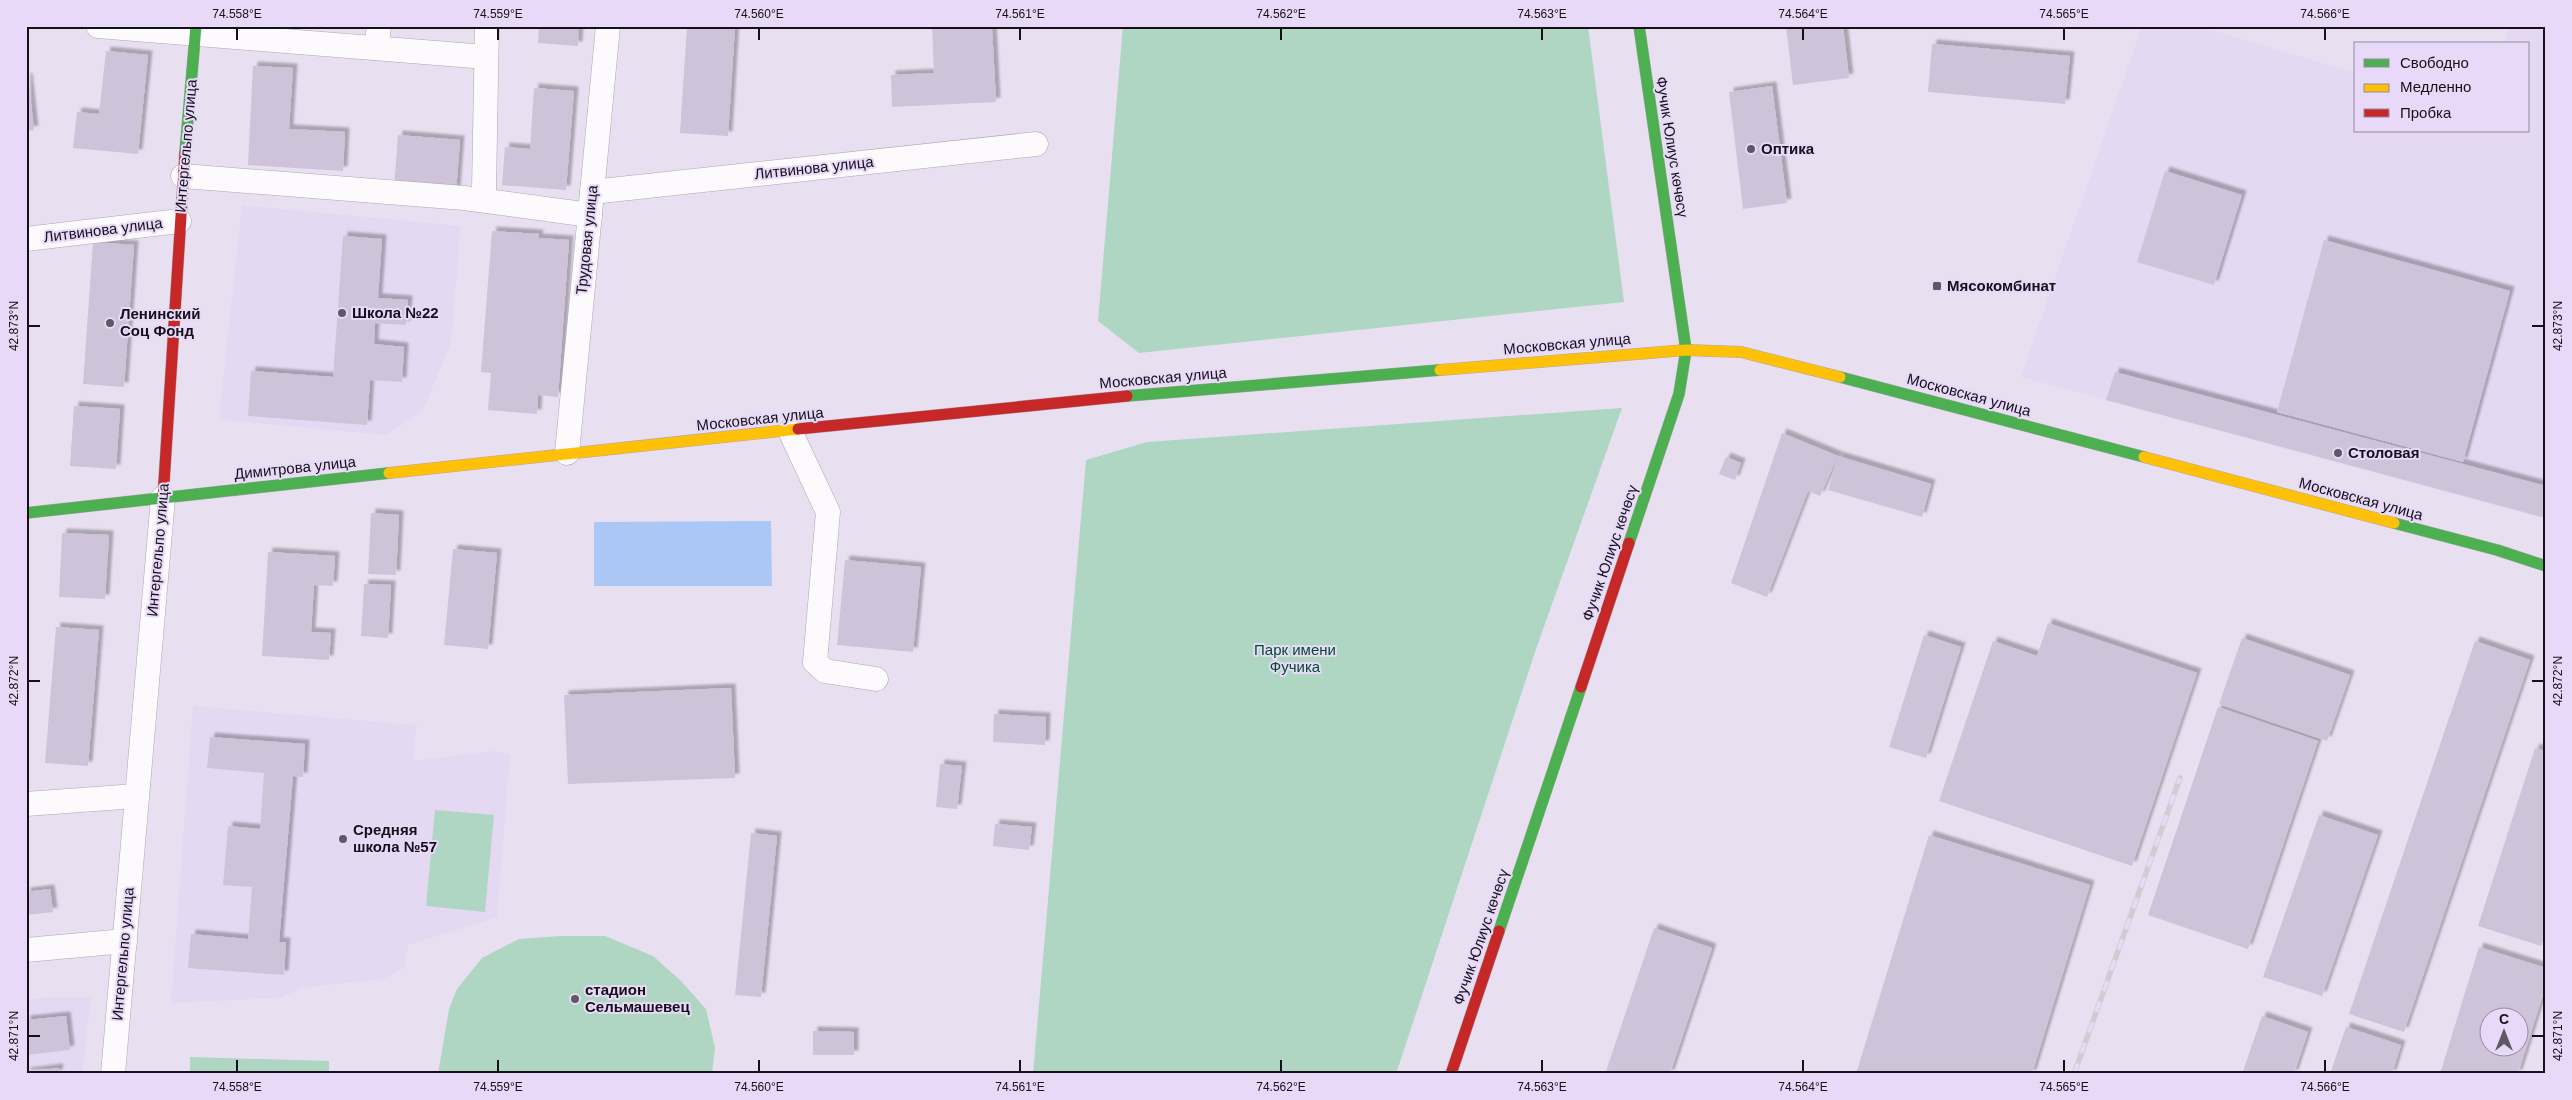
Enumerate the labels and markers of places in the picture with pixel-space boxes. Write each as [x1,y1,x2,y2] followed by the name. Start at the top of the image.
[1761,140,1815,157] place label: Оптика
[1745,143,1757,155] marker: Оптика
[1947,277,2056,294] place label: Мясокомбинат
[1931,280,1943,292] marker: Мясокомбинат
[352,304,439,321] place label: Школа №22
[120,305,201,339] place label: Ленинский Соц Фонд
[336,307,348,319] marker: Школа №22
[104,317,116,329] marker: Ленинский Соц Фонд
[2348,444,2419,461] place label: Столовая
[2332,447,2344,459] marker: Столовая
[353,821,437,855] place label: Средняя школа №57
[337,833,349,845] marker: Средняя школа №57
[585,981,690,1015] place label: стадион Сельмашевец
[569,993,581,1005] marker: стадион Сельмашевец

